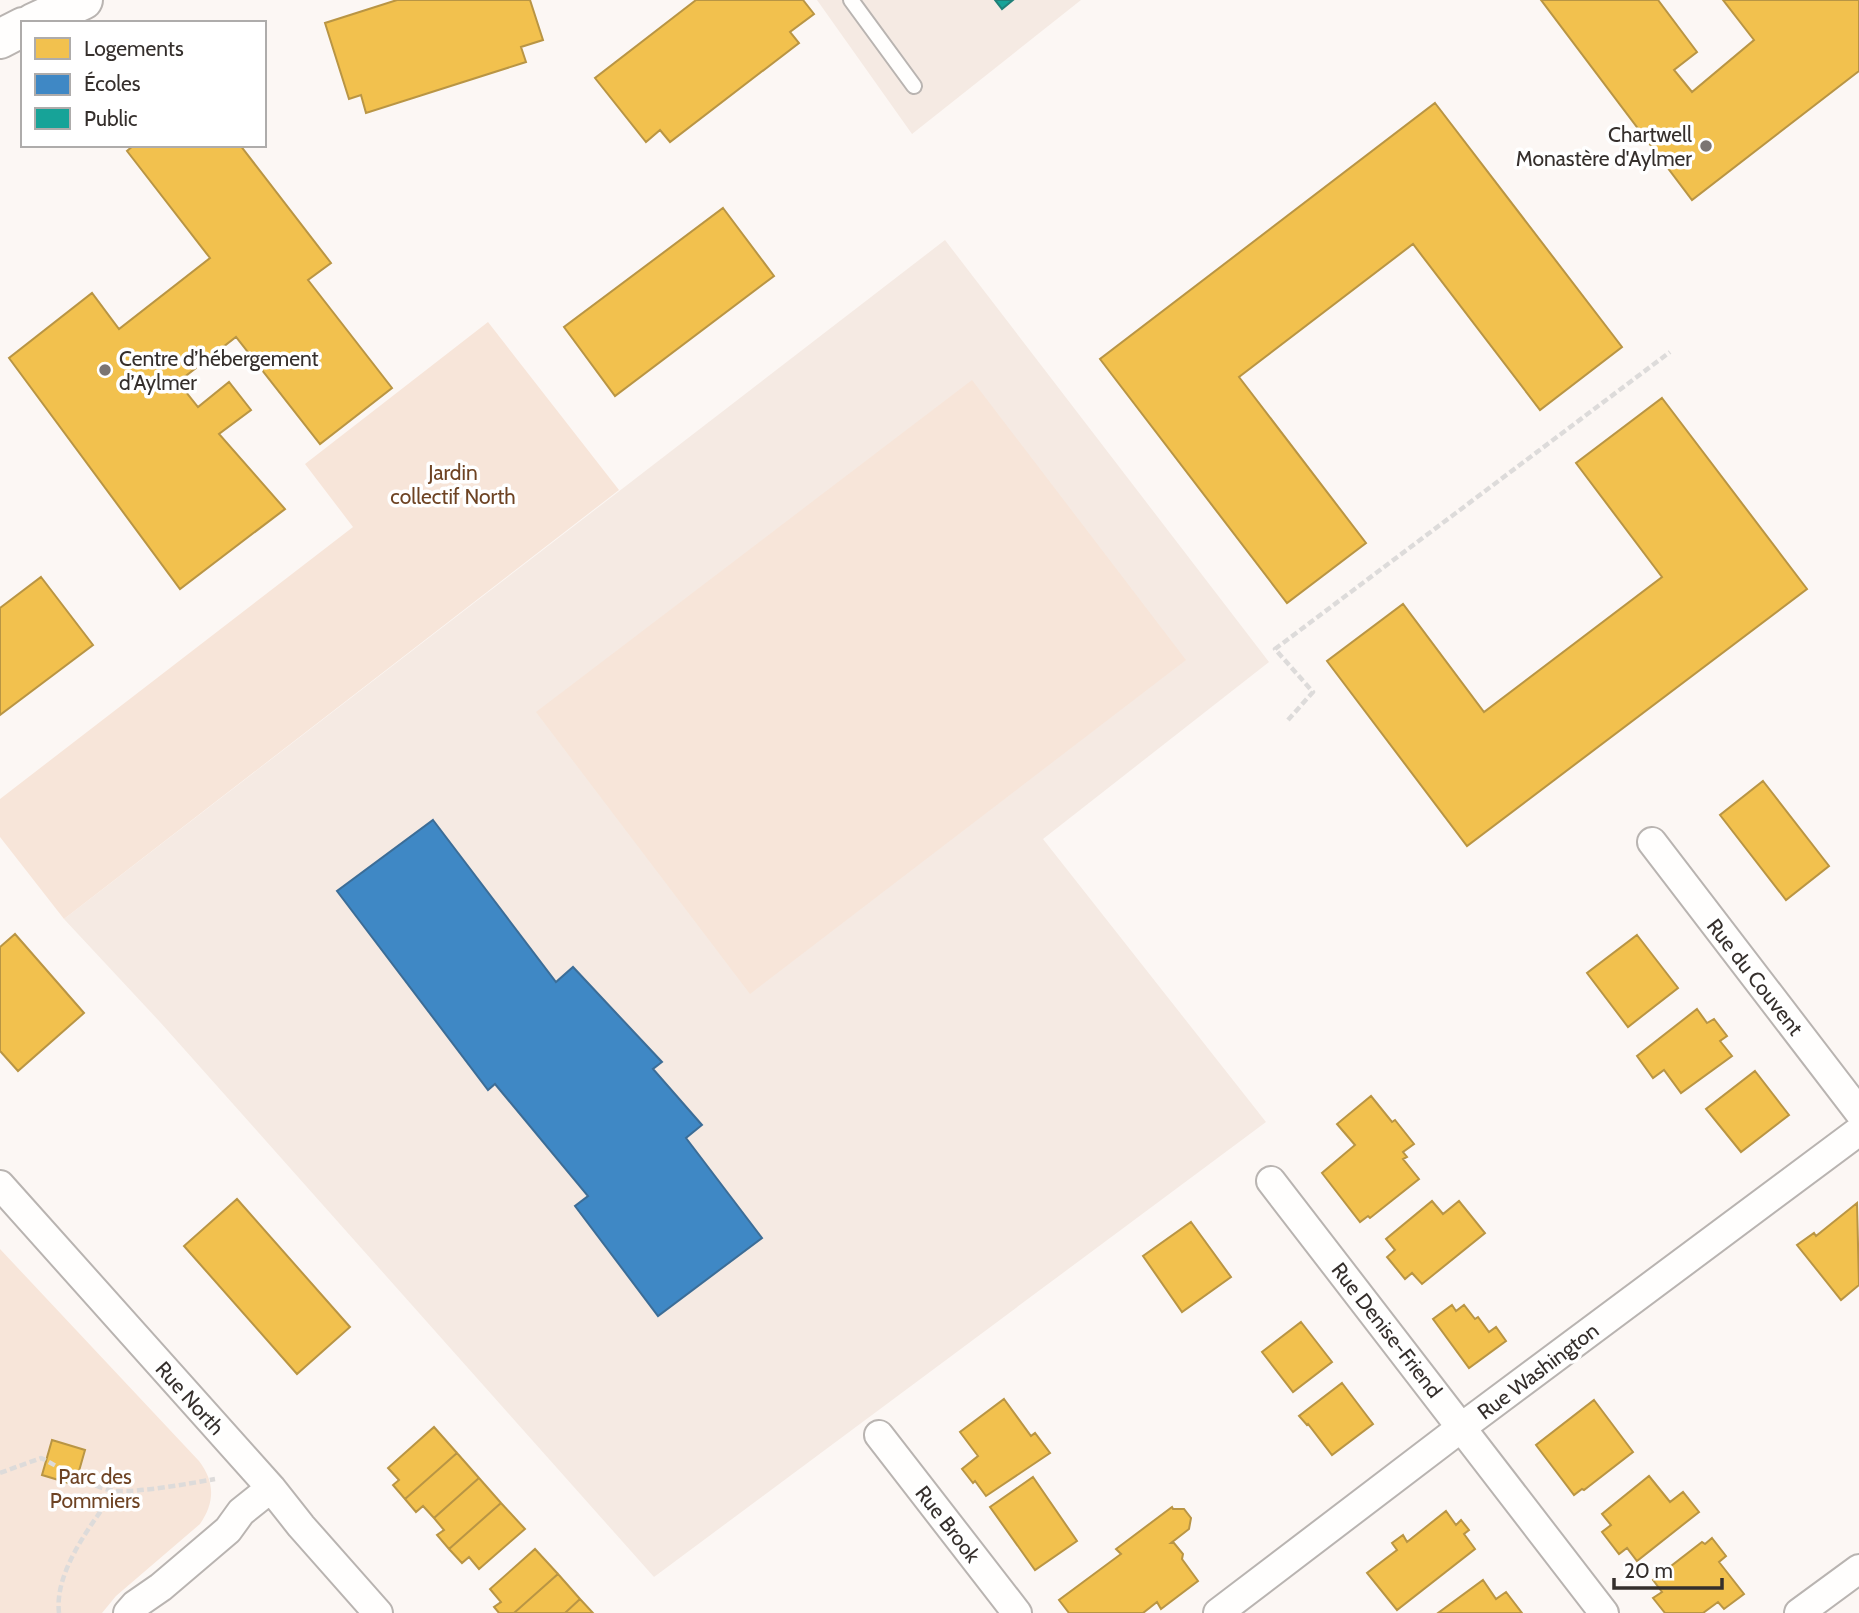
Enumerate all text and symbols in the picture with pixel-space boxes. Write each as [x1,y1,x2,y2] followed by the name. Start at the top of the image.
[21,21,266,147] legend
[84,36,184,61] text: Logements
[84,71,141,96] text: Écoles
[84,106,138,131] text: Public
[1516,122,1692,171] place label: Chartwell Monastère d'Aylmer
[1698,138,1714,154] marker: Chartwell Monastère d'Aylmer
[119,346,319,395] place label: Centre d’hébergement d’Aylmer
[97,362,113,378] marker: Centre d’hébergement d’Aylmer
[390,460,516,509] park label: Jardin collectif North
[1702,914,1808,1040] street label: Rue du Couvent
[1326,1257,1448,1403] street label: Rue Denise-Friend
[1473,1317,1603,1425] street label: Rue Washington
[151,1356,229,1440] street label: Rue North
[50,1464,141,1513] park label: Parc des Pommiers
[910,1481,986,1568] street label: Rue Brook
[1614,1546,1722,1590] scale bar
[1624,1558,1673,1583] text: 20 m

